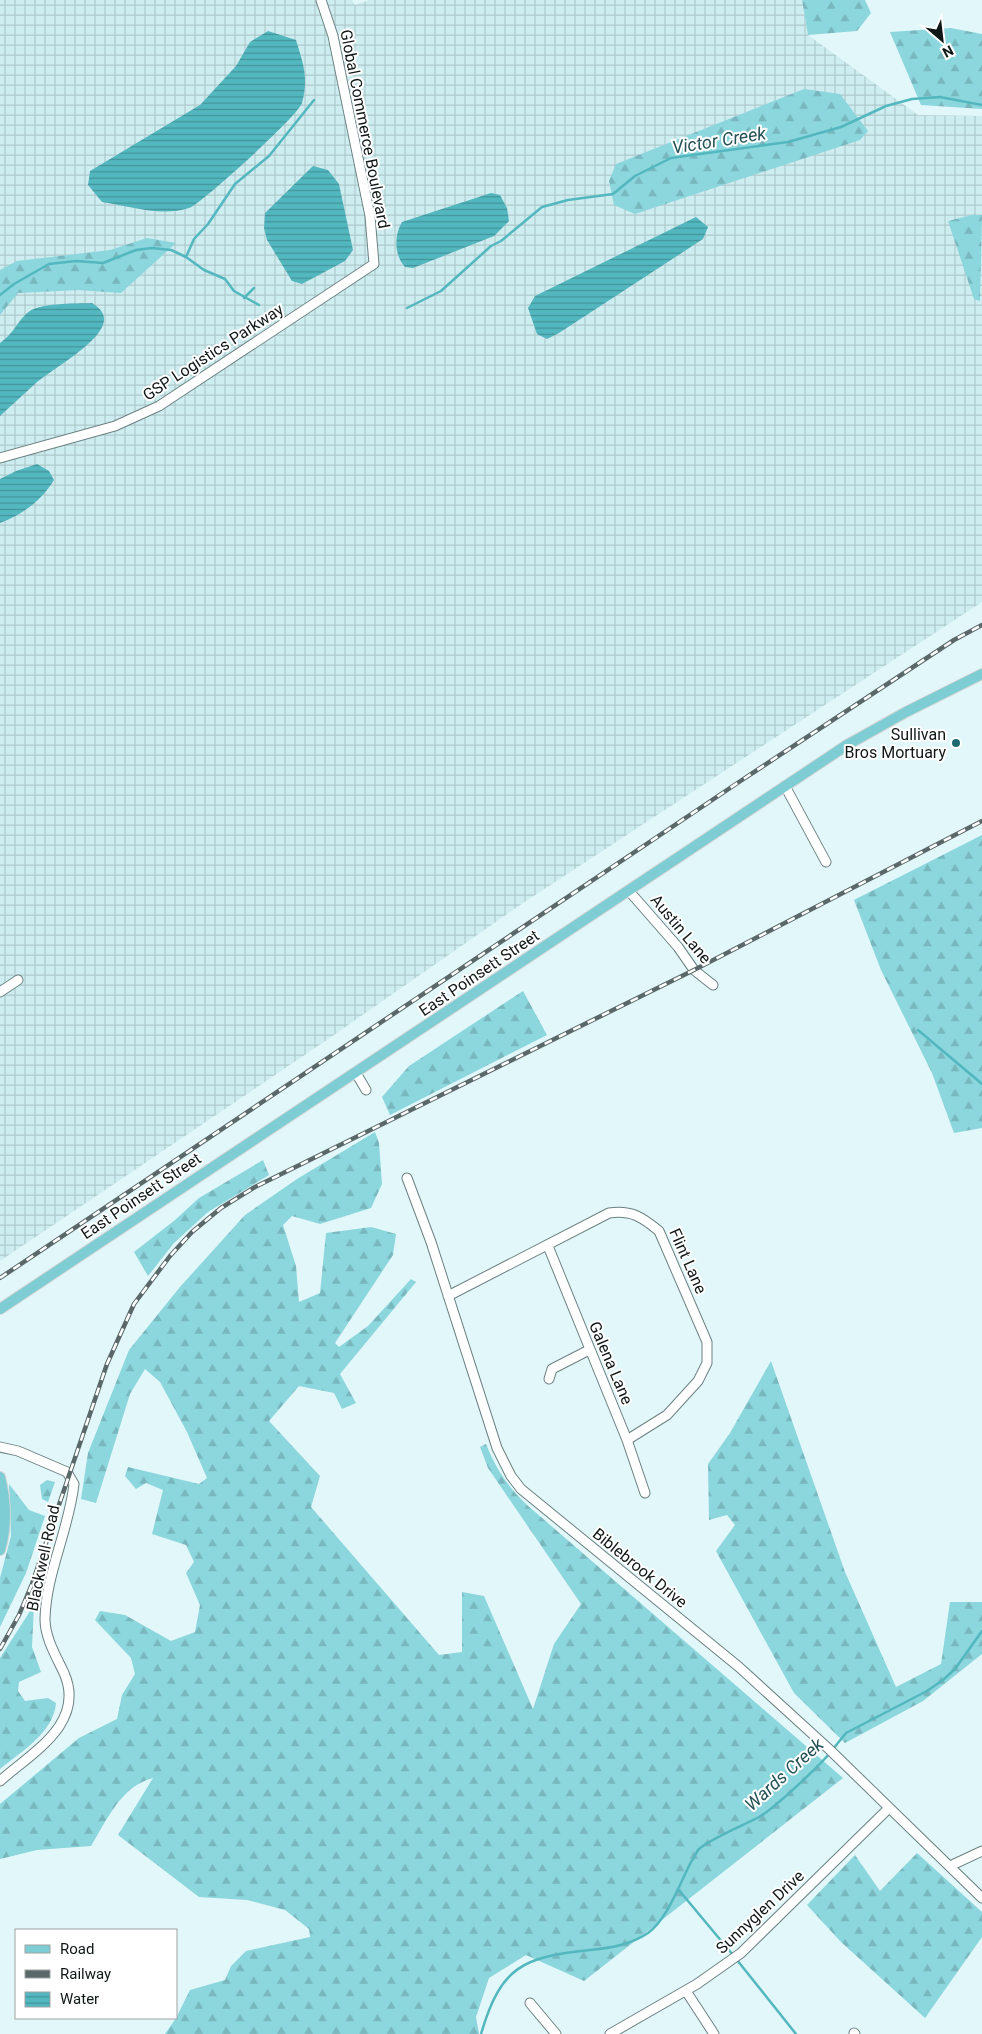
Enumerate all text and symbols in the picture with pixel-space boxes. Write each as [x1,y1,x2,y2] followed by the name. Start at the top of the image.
[917,15,967,65] north arrow
[336,28,394,230] street label: Global Commerce Boulevard
[940,42,956,61] text: N
[671,122,769,158] water label: Victor Creek
[139,299,287,404] street label: GSP Logistics Parkway
[845,725,946,762] place label: Sullivan Bros Mortuary
[950,737,962,749] marker: Sullivan Bros Mortuary
[647,891,715,967] street label: Austin Lane
[415,926,543,1020] street label: East Poinsett Street
[77,1149,205,1243] street label: East Poinsett Street
[665,1225,711,1297] street label: Flint Lane
[585,1319,637,1407] street label: Galena Lane
[22,1503,64,1613] street label: Blackwell Road
[589,1524,691,1612] street label: Biblebrook Drive
[740,1733,828,1815] water label: Wards Creek
[712,1866,808,1958] street label: Sunnyglen Drive
[15,1929,178,2019] legend
[60,1940,94,1958] text: Road
[60,1965,111,1983] text: Railway
[60,1990,99,2008] text: Water

